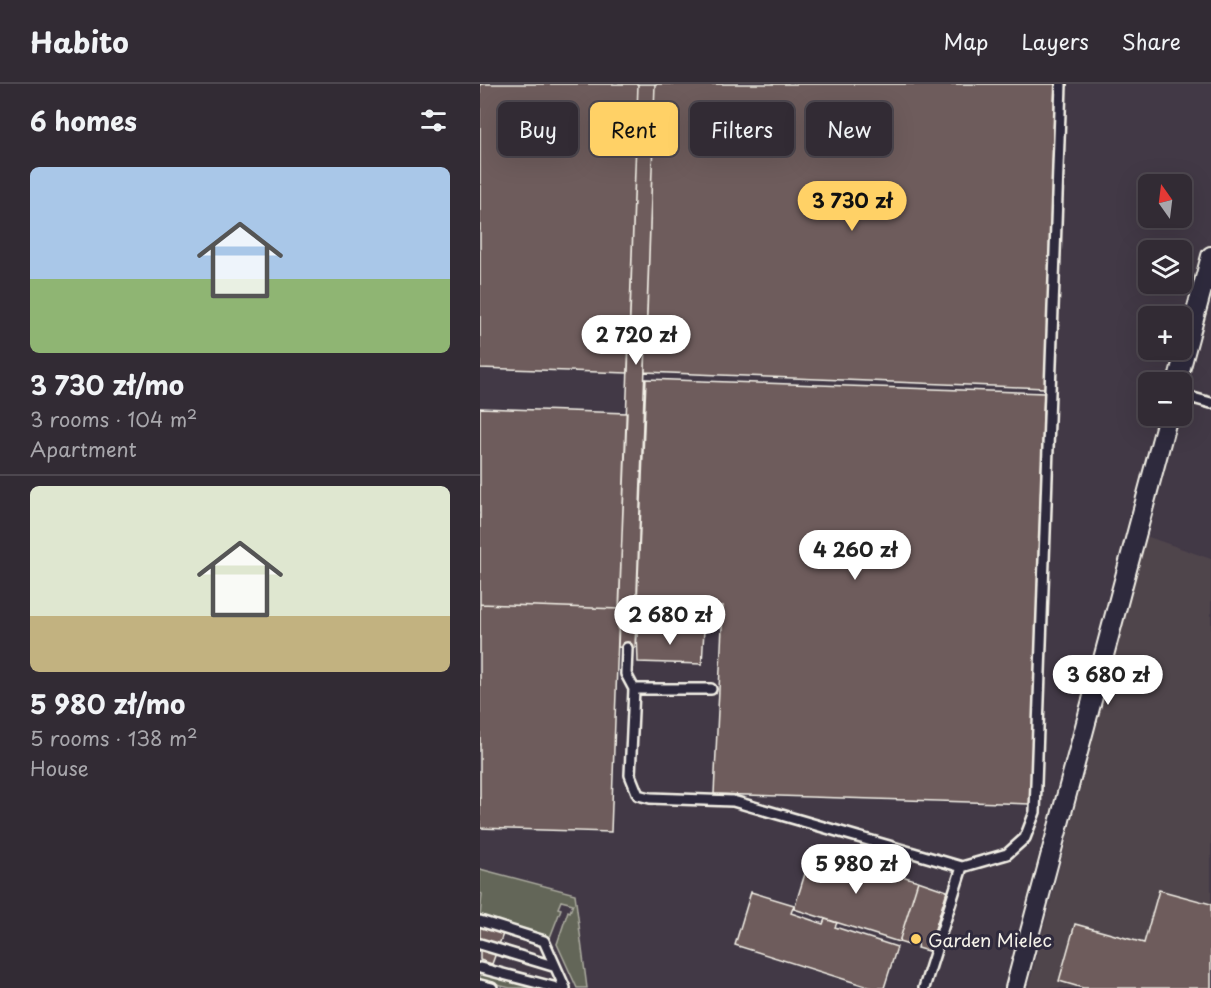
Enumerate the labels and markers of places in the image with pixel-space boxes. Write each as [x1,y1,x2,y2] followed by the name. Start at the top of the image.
[790,181,914,232] pin: 3 730 zł
[574,315,698,366] pin: 2 720 zł
[793,530,917,581] pin: 4 260 zł
[608,595,732,646] pin: 2 680 zł
[1046,655,1170,706] pin: 3 680 zł
[794,844,918,895] pin: 5 980 zł
[928,926,1052,953] place label: Garden Mielec
[909,932,923,946] marker: Garden Mielec

